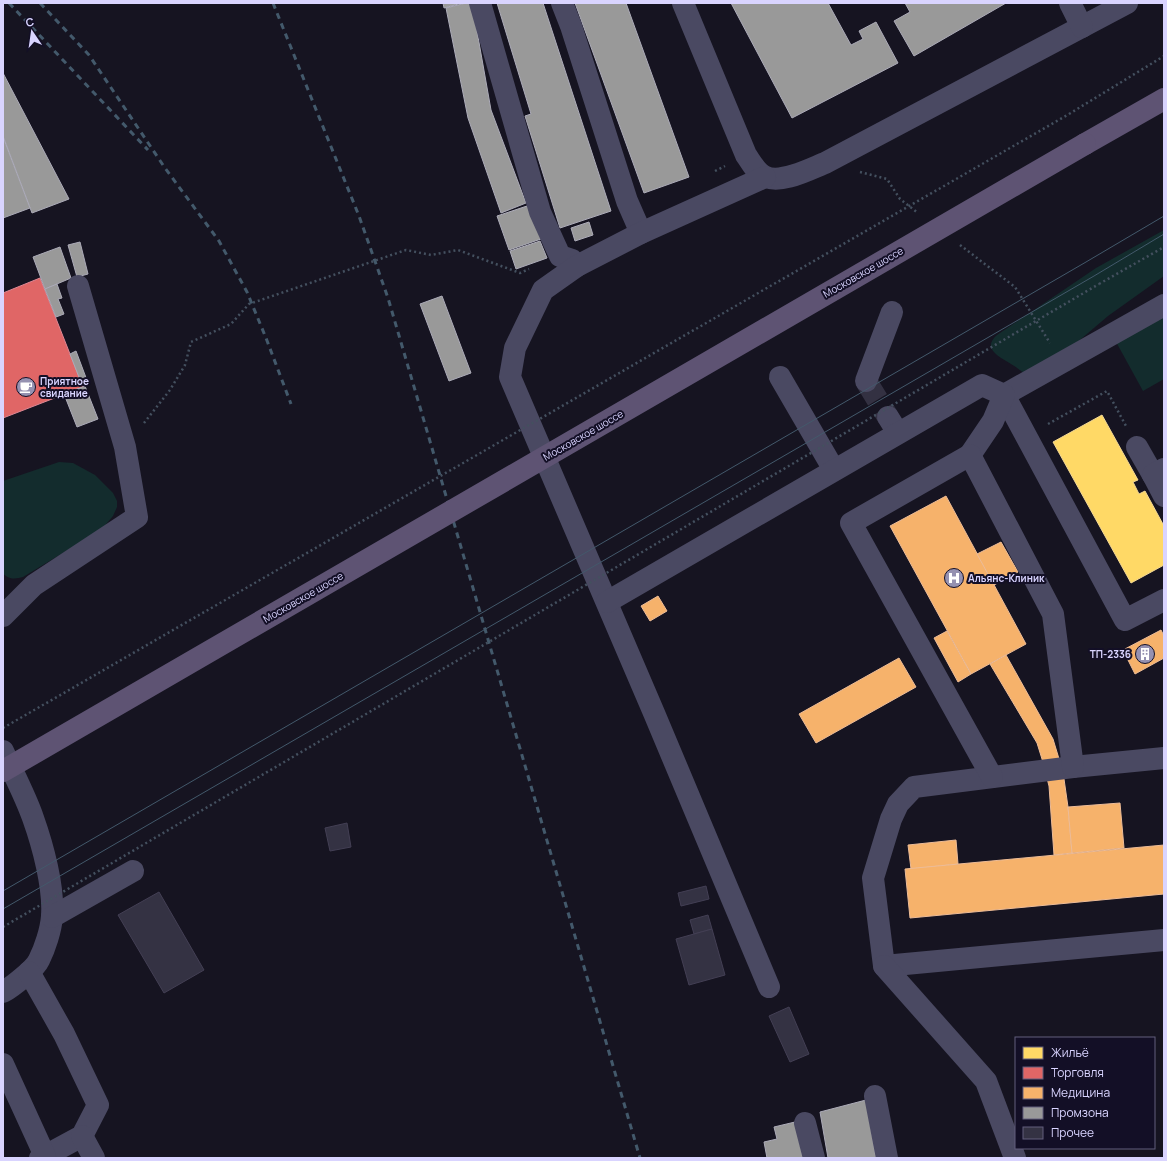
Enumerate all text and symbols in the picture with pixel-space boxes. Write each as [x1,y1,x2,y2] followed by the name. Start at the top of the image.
[12,12,52,52] north arrow
[24,14,35,30] text: С
[820,243,906,301] street label: Московское шоссе
[40,374,89,400] place label: Приятное свидание
[15,376,37,398] cafe icon: Приятное свидание
[540,406,626,464] street label: Московское шоссе
[943,567,965,589] hospital icon: Альянс-Клиник
[260,568,346,626] street label: Московское шоссе
[968,571,1045,585] place label: Альянс-Клиник
[1134,643,1156,665] building icon: ТП-2336
[1090,647,1131,661] place label: ТП-2336
[1015,1037,1155,1149] legend
[1051,1044,1089,1061] text: Жильё
[1051,1064,1104,1081] text: Торговля
[1051,1084,1110,1101] text: Медицина
[1051,1104,1109,1121] text: Промзона
[1051,1124,1094,1141] text: Прочее

